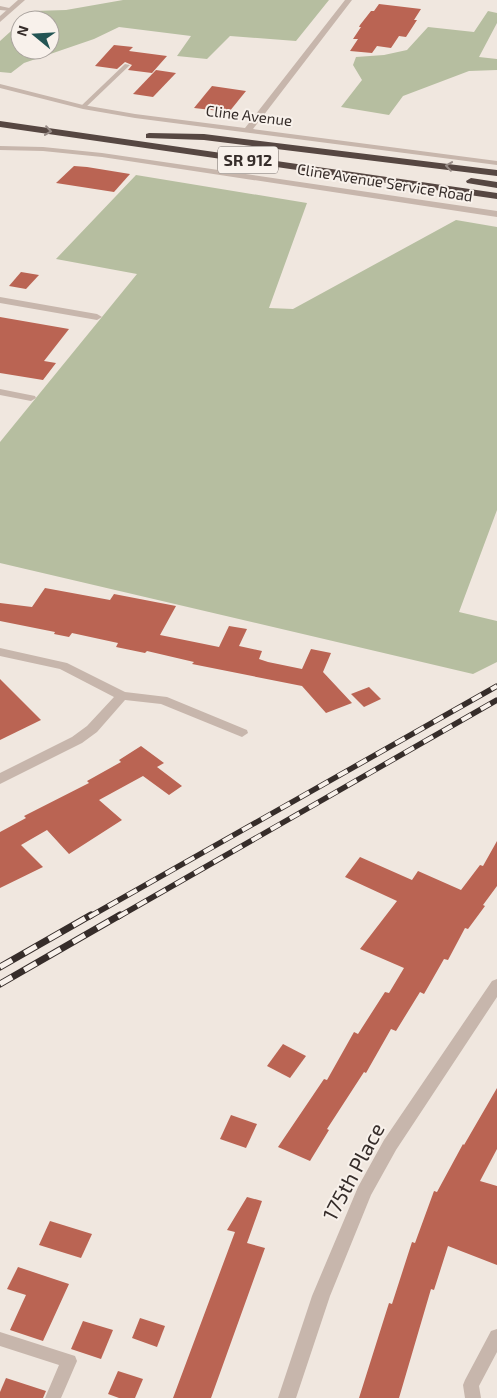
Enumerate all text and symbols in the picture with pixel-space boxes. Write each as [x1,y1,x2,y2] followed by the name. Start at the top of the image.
[10,10,60,60] north arrow
[13,23,32,38] text: N
[205,101,293,129] street label: Cline Avenue
[44,126,53,136] one-way arrow
[218,146,278,174] road number: SR 912
[296,159,474,205] street label: Cline Avenue Service Road
[444,162,453,172] one-way arrow
[317,1118,389,1224] street label: 175th Place

